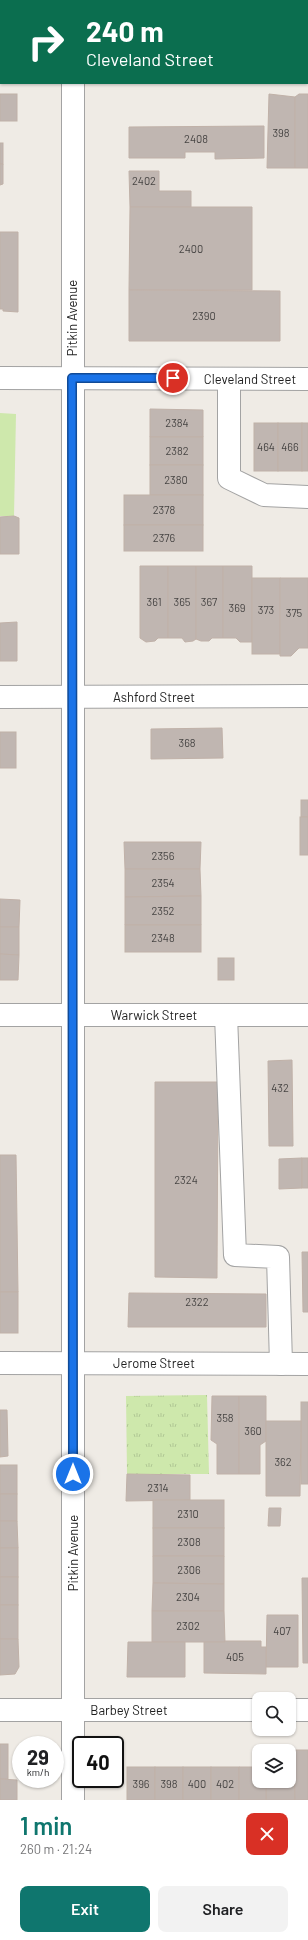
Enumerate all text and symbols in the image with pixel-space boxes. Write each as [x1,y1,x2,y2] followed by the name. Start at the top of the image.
[86,14,164,48] text: 240 m
[20,16,72,68] icon: right
[86,48,214,70] text: Cleveland Street
[272,126,290,139] house number: 398
[184,132,208,145] house number: 2408
[132,174,156,187] house number: 2402
[179,242,203,255] house number: 2400
[64,280,80,356] street label: Pitkin Avenue
[192,309,216,322] house number: 2390
[156,361,190,395] pin
[162,367,184,389] icon: arrive
[204,371,296,387] street label: Cleveland Street
[165,416,189,429] house number: 2384
[257,440,275,453] house number: 464
[281,440,299,453] house number: 466
[165,444,189,457] house number: 2382
[164,473,188,486] house number: 2380
[153,503,175,516] house number: 2378
[153,531,176,544] house number: 2376
[147,595,161,608] house number: 361
[174,595,191,608] house number: 365
[201,595,217,608] house number: 367
[228,601,246,614] house number: 369
[258,603,274,616] house number: 373
[286,606,303,619] house number: 375
[113,689,195,705] street label: Ashford Street
[178,736,196,749] house number: 368
[152,849,175,862] house number: 2356
[151,876,175,889] house number: 2354
[151,904,175,917] house number: 2352
[151,931,175,944] house number: 2348
[111,1007,197,1023] street label: Warwick Street
[271,1081,289,1094] house number: 432
[174,1173,198,1186] house number: 2324
[185,1295,209,1308] house number: 2322
[113,1355,195,1371] street label: Jerome Street
[216,1411,234,1424] house number: 358
[244,1424,262,1437] house number: 360
[52,1453,94,1495] position arrow
[274,1455,292,1468] house number: 362
[147,1481,169,1494] house number: 2314
[177,1507,199,1520] house number: 2310
[65,1515,81,1591] street label: Pitkin Avenue
[177,1535,201,1548] house number: 2308
[177,1563,201,1576] house number: 2306
[176,1590,200,1603] house number: 2304
[176,1619,200,1632] house number: 2302
[273,1624,291,1637] house number: 407
[226,1650,244,1663] house number: 405
[252,1692,296,1788] map controls
[252,1692,296,1736] button: search
[90,1702,168,1718] street label: Barbey Street
[72,1736,124,1788] speed limit sign: 40
[252,1744,296,1788] button: layers
[27,1745,49,1769] text: 29
[27,1766,49,1778] text: km/h
[132,1777,150,1790] house number: 396
[160,1777,178,1790] house number: 398
[188,1777,206,1790] house number: 400
[216,1777,234,1790] house number: 402
[20,1811,72,1840] text: 1 min
[246,1813,288,1855] button: close
[20,1841,92,1857] text: 260 m · 21:24
[20,1886,150,1932] button: Exit
[158,1886,288,1932] button: Share

